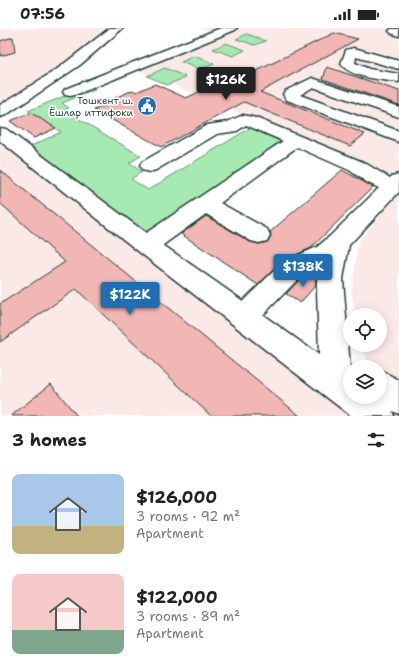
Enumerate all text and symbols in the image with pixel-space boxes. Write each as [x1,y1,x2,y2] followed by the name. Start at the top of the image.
[20,4,65,24] text: 07:56
[198,67,254,101] pin: $126K
[206,71,246,88] text: $126K
[49,94,133,119] place label: Тошкент ш. Ёшлар иттифоки
[136,95,158,117] public building icon: Тошкент ш. Ёшлар иттифоки
[275,254,331,288] pin: $138K
[282,258,324,275] text: $138K
[102,282,158,316] pin: $122K
[110,286,150,303] text: $122K
[343,308,387,404] map controls
[343,308,387,352] button: locate
[343,360,387,404] button: layers
[12,429,87,451] text: 3 homes
[365,429,387,451] icon: filters
[136,486,217,508] text: $126,000
[44,490,92,538] icon: home
[136,508,240,525] text: 3 rooms · 92 m²
[136,525,204,542] text: Apartment
[136,586,218,608] text: $122,000
[44,590,92,638] icon: home
[136,608,240,625] text: 3 rooms · 89 m²
[136,625,204,642] text: Apartment

